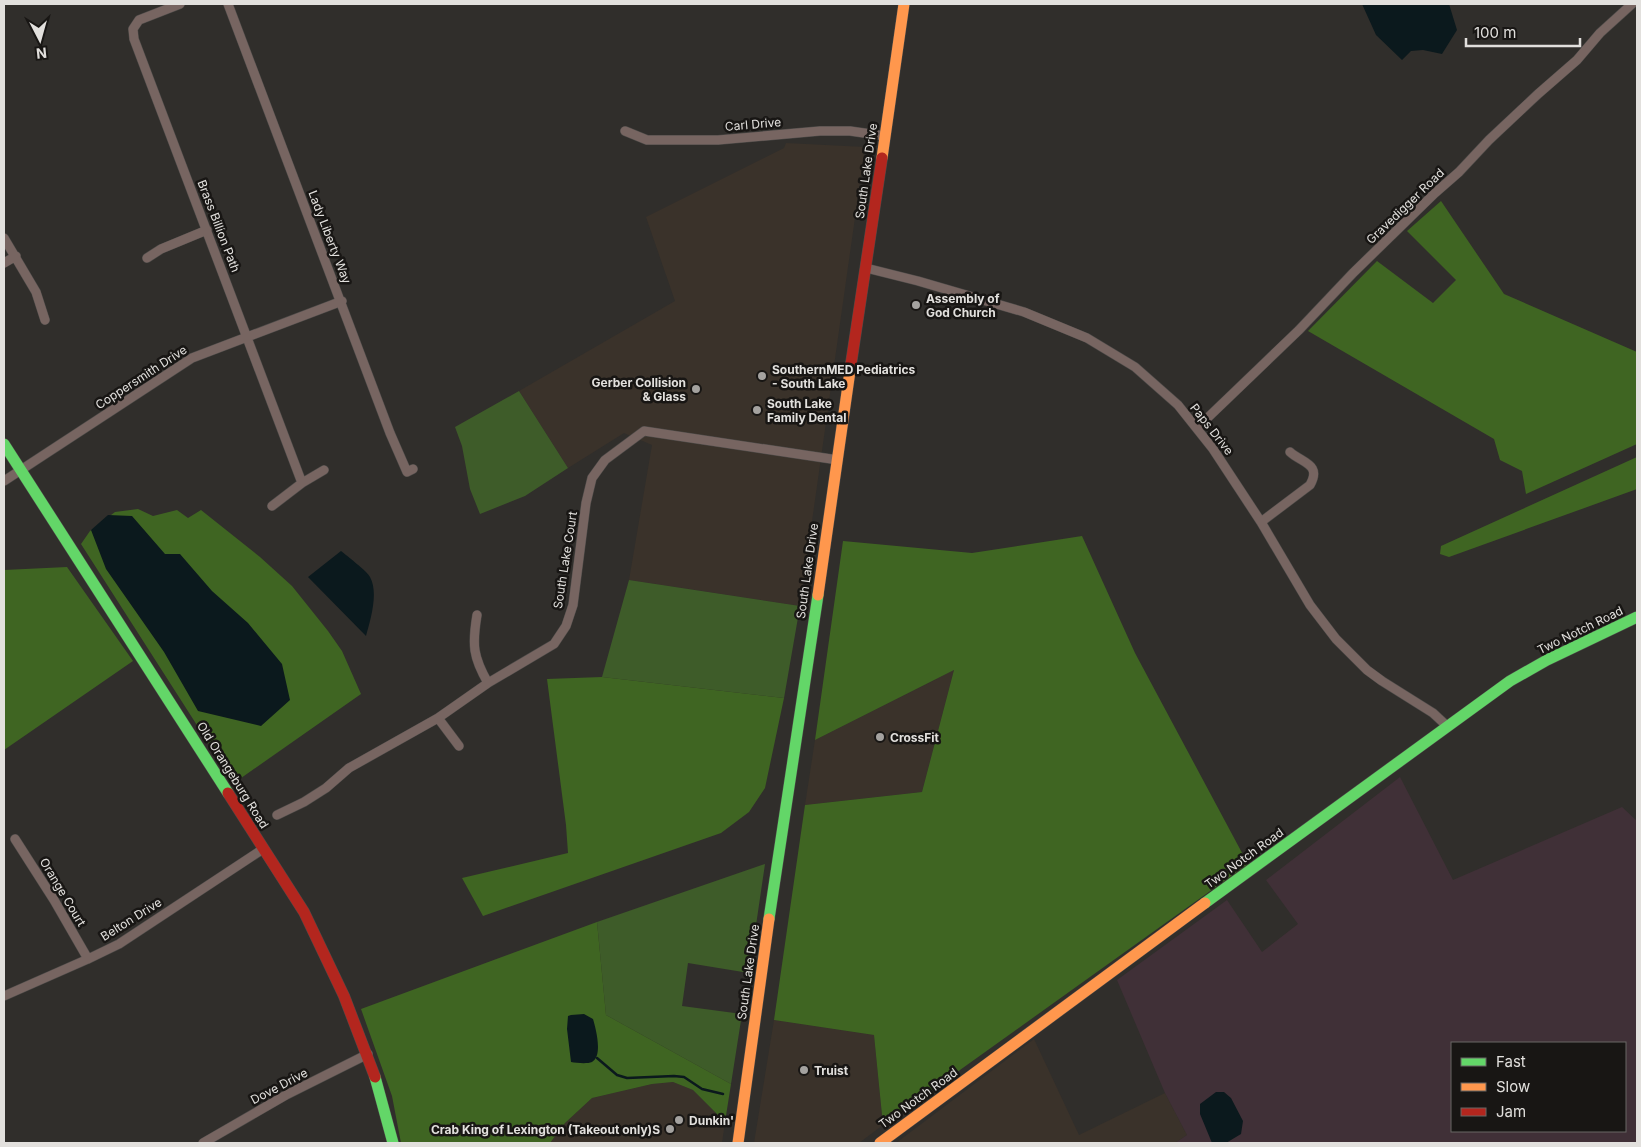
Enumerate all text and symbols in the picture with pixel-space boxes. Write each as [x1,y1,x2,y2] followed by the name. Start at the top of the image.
[15,15,65,65] north arrow
[1466,15,1580,47] scale bar
[1474,23,1516,42] text: 100 m
[35,44,48,62] text: N
[724,114,782,134] street label: Carl Drive
[852,122,880,220] street label: South Lake Drive
[1363,165,1447,247] street label: Gravedigger Road
[194,178,244,274] street label: Brass Billion Path
[305,188,355,286] street label: Lady Liberty Way
[926,291,1000,320] place label: Assembly of God Church
[910,299,922,311] marker: Assembly of God Church
[92,342,190,412] street label: Coppersmith Drive
[772,362,915,391] place label: SouthernMED Pediatrics - South Lake
[756,370,768,382] marker: SouthernMED Pediatrics - South Lake
[592,375,686,404] place label: Gerber Collision & Glass
[690,383,702,395] marker: Gerber Collision & Glass
[767,396,846,425] place label: South Lake Family Dental
[1187,400,1237,458] street label: Paps Drive
[751,404,763,416] marker: South Lake Family Dental
[550,510,580,610] street label: South Lake Court
[793,522,821,620] street label: South Lake Drive
[1535,603,1625,657] street label: Two Notch Road
[194,719,272,831] street label: Old Orangeburg Road
[890,730,940,745] place label: CrossFit
[874,731,886,743] marker: CrossFit
[1202,824,1286,892] street label: Two Notch Road
[37,855,89,929] street label: Orange Court
[98,894,164,944] street label: Belton Drive
[734,923,762,1021] street label: South Lake Drive
[1451,1042,1626,1132] legend
[1496,1052,1526,1071] text: Fast
[814,1063,849,1078] place label: Truist
[798,1064,810,1076] marker: Truist
[876,1064,960,1132] street label: Two Notch Road
[248,1065,310,1107] street label: Dove Drive
[1496,1077,1530,1096] text: Slow
[1496,1102,1526,1121] text: Jam
[689,1113,734,1128] place label: Dunkin'
[673,1114,685,1126] marker: Dunkin'
[431,1122,660,1137] place label: Crab King of Lexington (Takeout only)S
[664,1123,676,1135] marker: Crab King of Lexington (Takeout only)S

